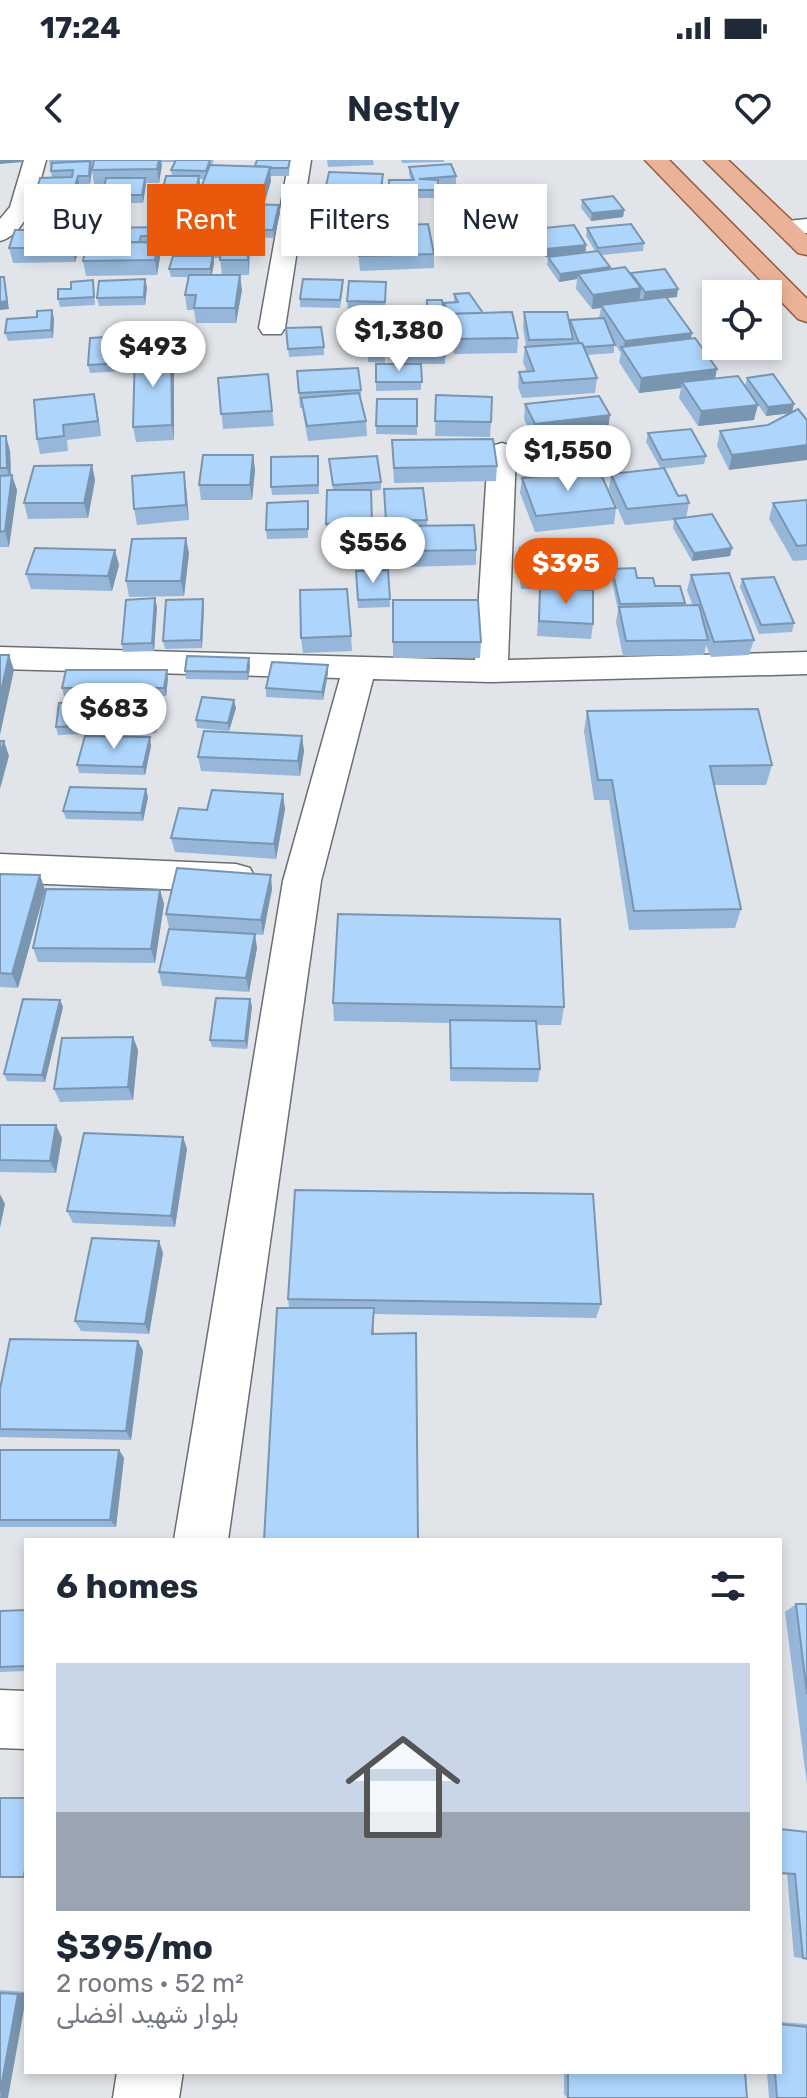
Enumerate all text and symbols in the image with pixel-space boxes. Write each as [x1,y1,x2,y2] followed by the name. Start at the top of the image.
[40,10,121,46] text: 17:24
[32,86,76,130] icon: back
[731,86,775,130] icon: heart
[347,87,460,130] text: Nestly
[24,184,131,256] chip: Buy
[147,184,265,256] chip: Rent
[281,184,418,256] chip: Filters
[434,184,547,256] chip: New
[702,280,782,360] map controls
[702,280,782,360] button: locate
[334,305,464,373] pin: $1,380
[354,315,444,346] text: $1,380
[106,321,200,389] pin: $493
[119,331,187,362] text: $493
[503,425,633,493] pin: $1,550
[524,435,612,466] text: $1,550
[326,517,420,585] pin: $556
[339,527,407,558] text: $556
[519,538,613,606] pin: $395
[532,548,600,579] text: $395
[67,683,161,751] pin: $683
[79,693,149,724] text: $683
[706,1564,750,1608] icon: filters
[56,1566,198,1607] text: 6 homes
[331,1715,475,1859] icon: home
[56,1927,213,1968] text: $395/mo
[56,1968,244,1999] text: 2 rooms · 52 m²
[56,1999,239,2030] text: بلوار شهید افضلی

